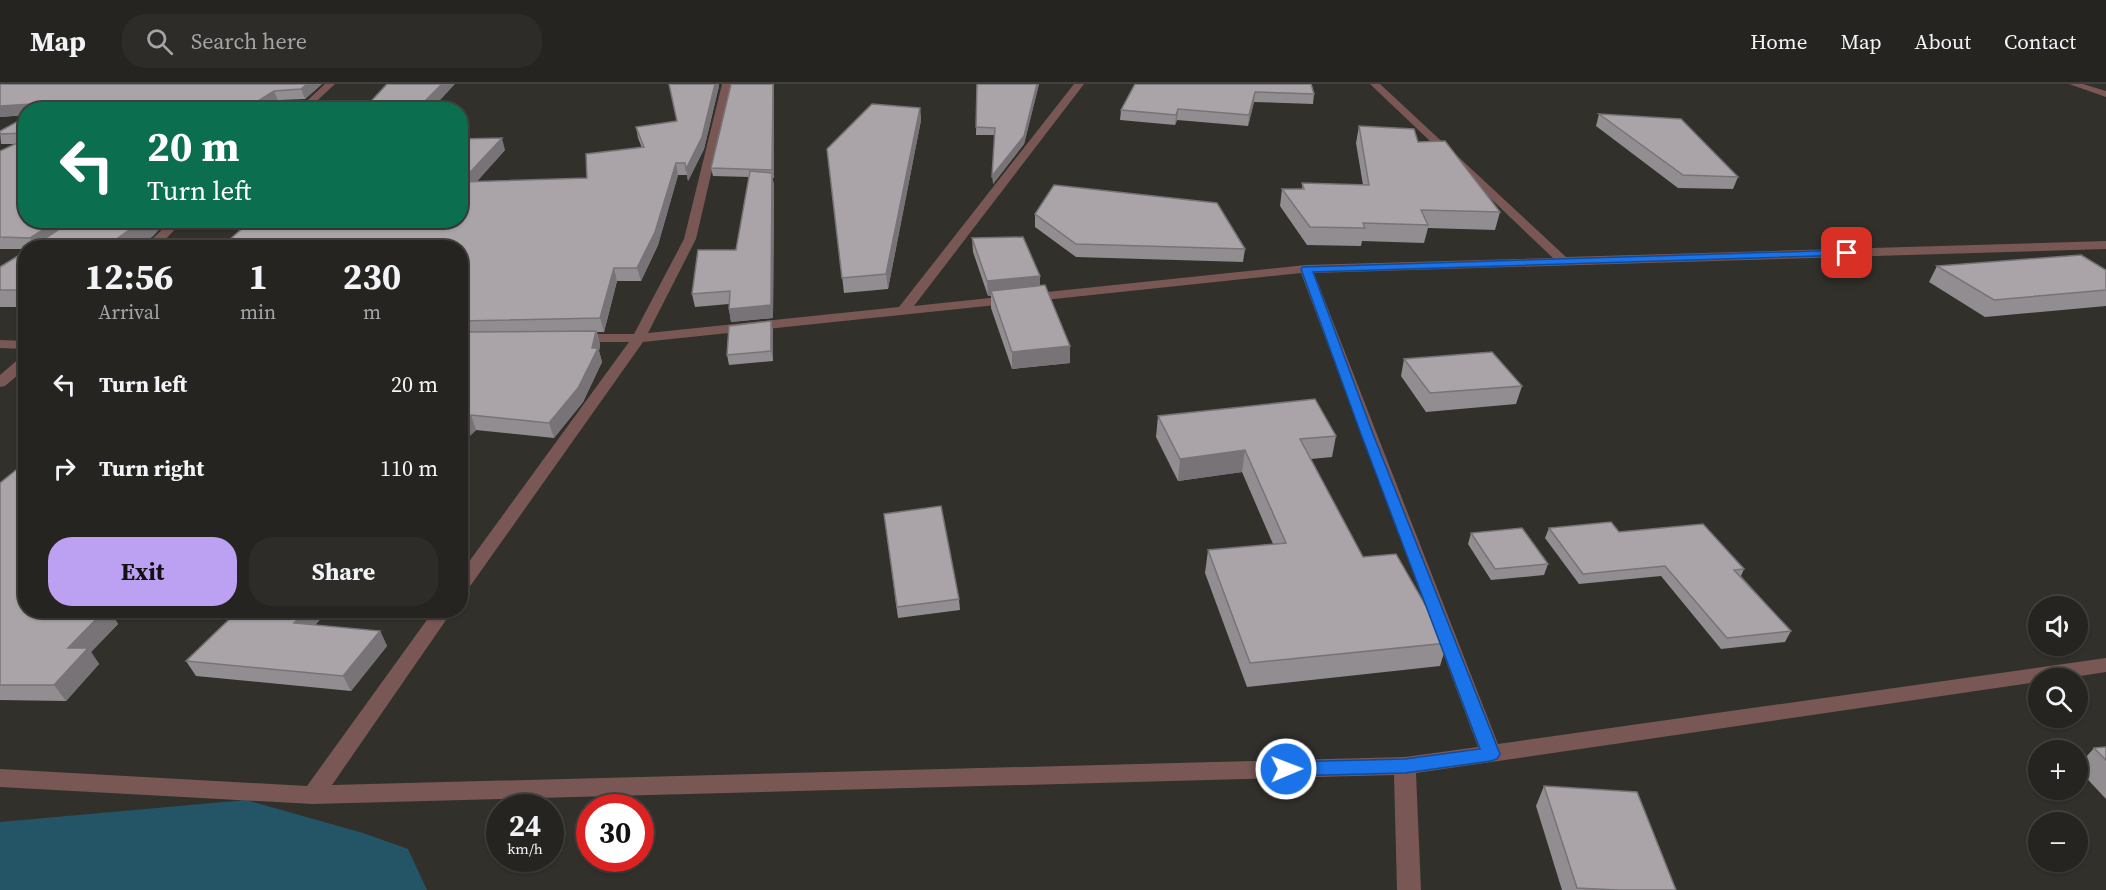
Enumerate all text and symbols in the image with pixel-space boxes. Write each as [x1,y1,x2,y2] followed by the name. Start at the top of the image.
[122,14,542,68] search box
[30,22,86,60] text: Map
[143,25,176,58] icon: search
[191,26,307,56] text: Search here
[1750,27,1808,56] text: Home
[1841,27,1882,56] text: Map
[1915,27,1971,56] text: About
[2004,27,2076,56] text: Contact
[147,117,240,175] text: 20 m
[48,126,126,204] icon: left
[147,172,251,209] text: Turn left
[1821,227,1872,278] pin
[1830,236,1863,269] icon: arrive
[85,252,173,301] text: 12:56
[248,252,268,301] text: 1
[343,252,401,301] text: 230
[98,298,160,326] text: Arrival
[240,298,276,326] text: min
[363,298,381,326] text: m
[48,368,81,401] icon: left
[99,369,187,399] text: Turn left
[391,369,438,399] text: 20 m
[48,452,81,485] icon: right
[99,453,204,483] text: Turn right
[380,453,438,483] text: 110 m
[48,537,237,606] button: Exit
[249,537,438,606] button: Share
[2028,596,2088,872] map controls
[2028,596,2088,656] button: sound
[2028,668,2088,728] button: search
[1254,737,1318,801] position arrow
[2028,740,2088,800] button: +
[576,794,654,872] speed limit sign: 30
[509,805,541,846] text: 24
[2028,812,2088,872] button: −
[507,838,543,859] text: km/h

